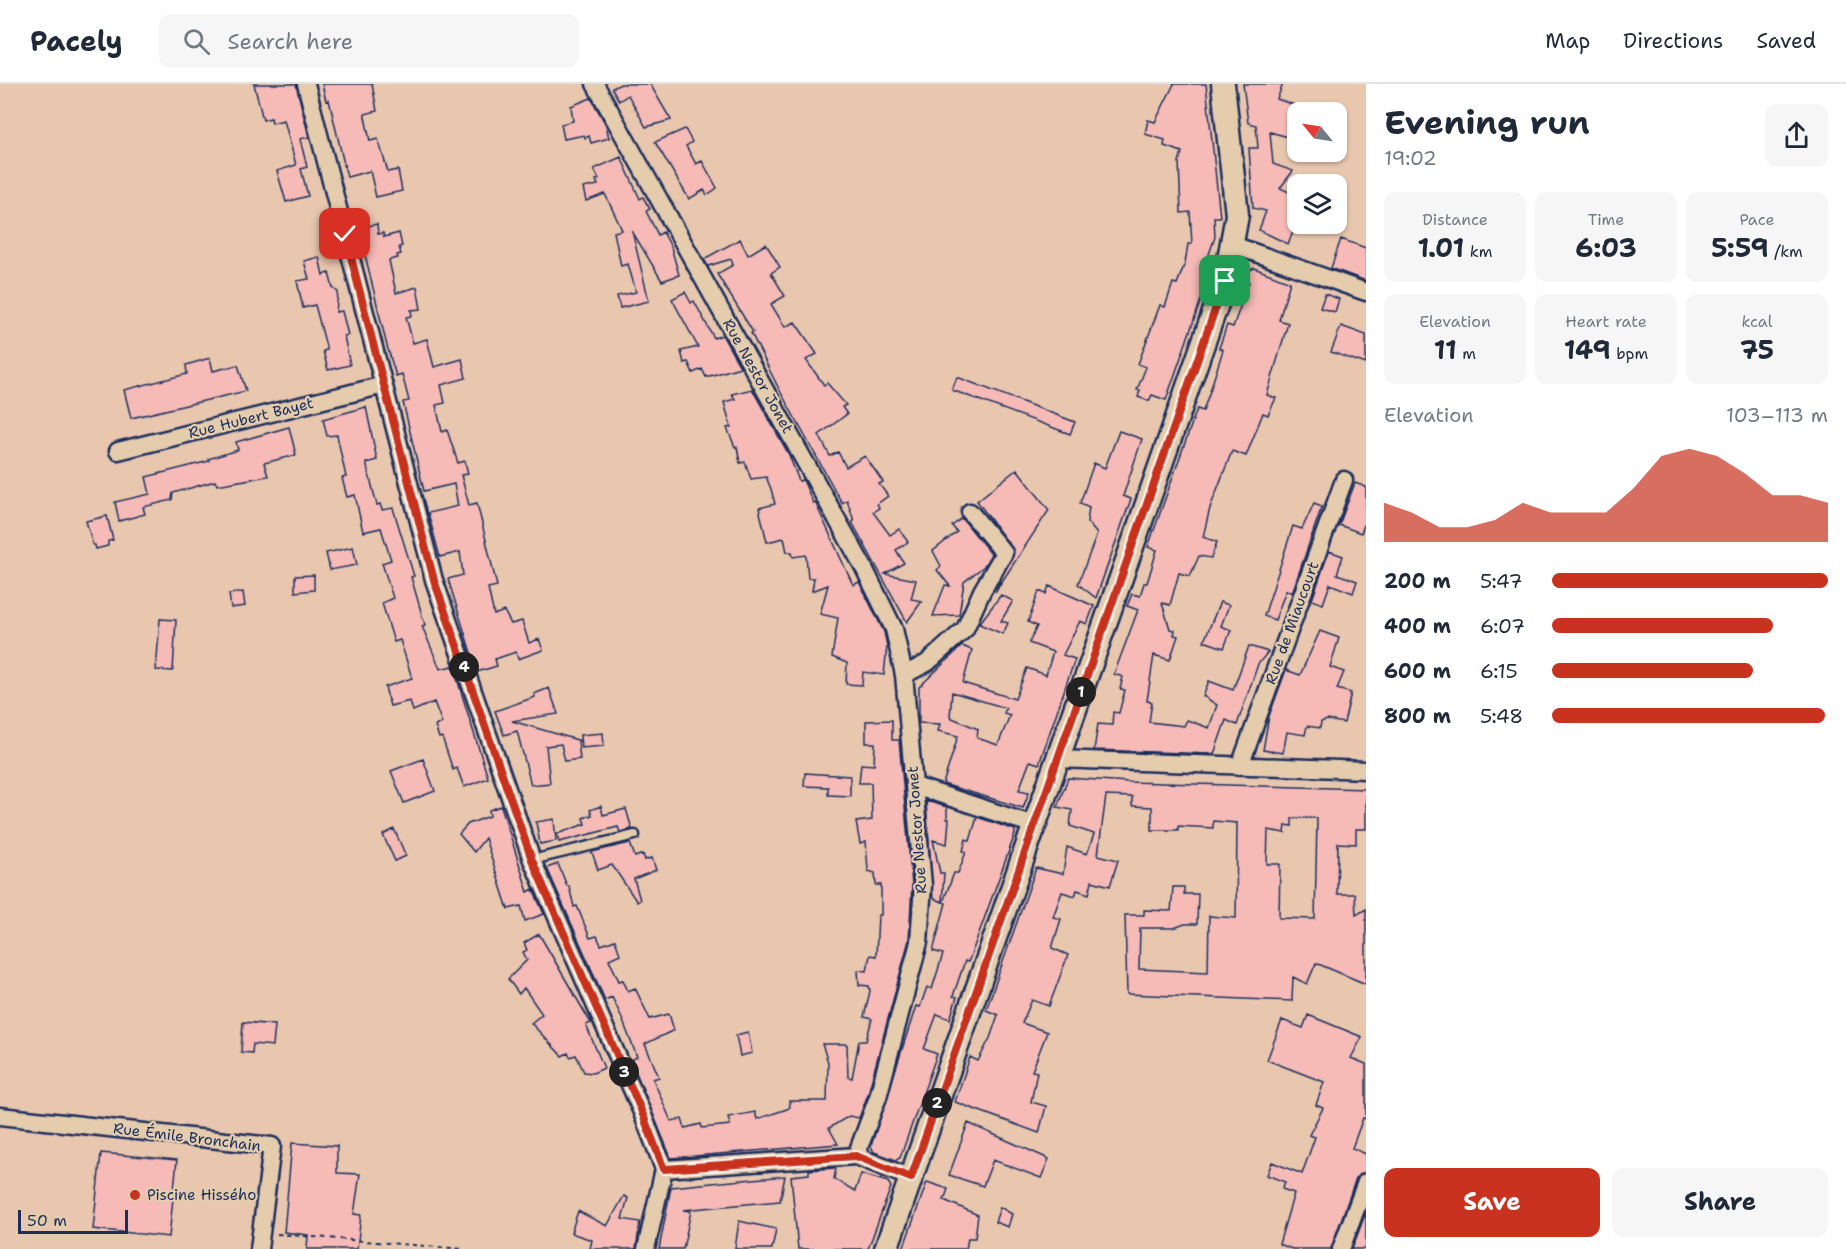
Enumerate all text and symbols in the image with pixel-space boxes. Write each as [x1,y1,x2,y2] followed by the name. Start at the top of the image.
[159,14,579,68] search box
[30,22,123,60] text: Pacely
[180,25,213,58] icon: search
[228,27,353,56] text: Search here
[1545,27,1590,55] text: Map
[1623,27,1723,55] text: Directions
[1756,27,1816,55] text: Saved
[1384,100,1590,145] text: Evening run
[1287,102,1347,162] north arrow
[1287,102,1347,234] map controls
[1765,104,1828,167] button: share
[1384,145,1437,171] text: 19:02
[1287,174,1347,234] button: layers
[319,208,370,259] pin
[1422,209,1488,230] text: Distance
[1588,209,1624,230] text: Time
[1739,209,1775,230] text: Pace
[328,217,361,250] icon: check
[1418,230,1464,265] text: 1.01
[1575,230,1637,265] text: 6:03
[1711,230,1769,265] text: 5:59
[1464,241,1492,262] text: km
[1769,241,1803,262] text: /km
[1199,255,1250,306] pin
[1208,264,1241,297] icon: arrive
[1419,311,1491,332] text: Elevation
[1565,311,1647,332] text: Heart rate
[1741,311,1773,332] text: kcal
[718,315,798,437] street label: Rue Nestor Jonet
[1434,332,1457,367] text: 11
[1564,332,1611,367] text: 149
[1740,332,1774,367] text: 75
[1457,343,1476,364] text: m
[1611,343,1648,364] text: bpm
[186,393,316,443] street label: Rue Hubert Bayet
[1384,402,1474,428] text: Elevation
[1726,402,1828,428] text: 103–113 m
[1260,559,1324,687] street label: Rue de Miaucourt
[1384,568,1451,594] text: 200 m
[1480,568,1522,594] text: 5:47
[1384,613,1451,639] text: 400 m
[1480,613,1525,639] text: 6:07
[449,652,479,682] pin: 4
[458,656,470,677] text: 4
[1384,658,1451,684] text: 600 m
[1480,658,1518,684] text: 6:15
[1066,677,1096,707] pin: 1
[1077,681,1085,702] text: 1
[1384,703,1451,729] text: 800 m
[1480,703,1523,729] text: 5:48
[903,765,931,895] street label: Rue Nestor Jonet
[609,1057,639,1087] pin: 3
[618,1061,630,1082] text: 3
[922,1088,952,1118] pin: 2
[931,1092,943,1113] text: 2
[112,1117,262,1156] street label: Rue Émile Bronchain
[1384,1168,1600,1237] button: Save
[1612,1168,1828,1237] button: Share
[147,1185,256,1205] place label: Piscine Hissého
[128,1188,142,1202] marker: Piscine Hissého
[18,1207,128,1234] scale bar
[27,1210,67,1231] text: 50 m

